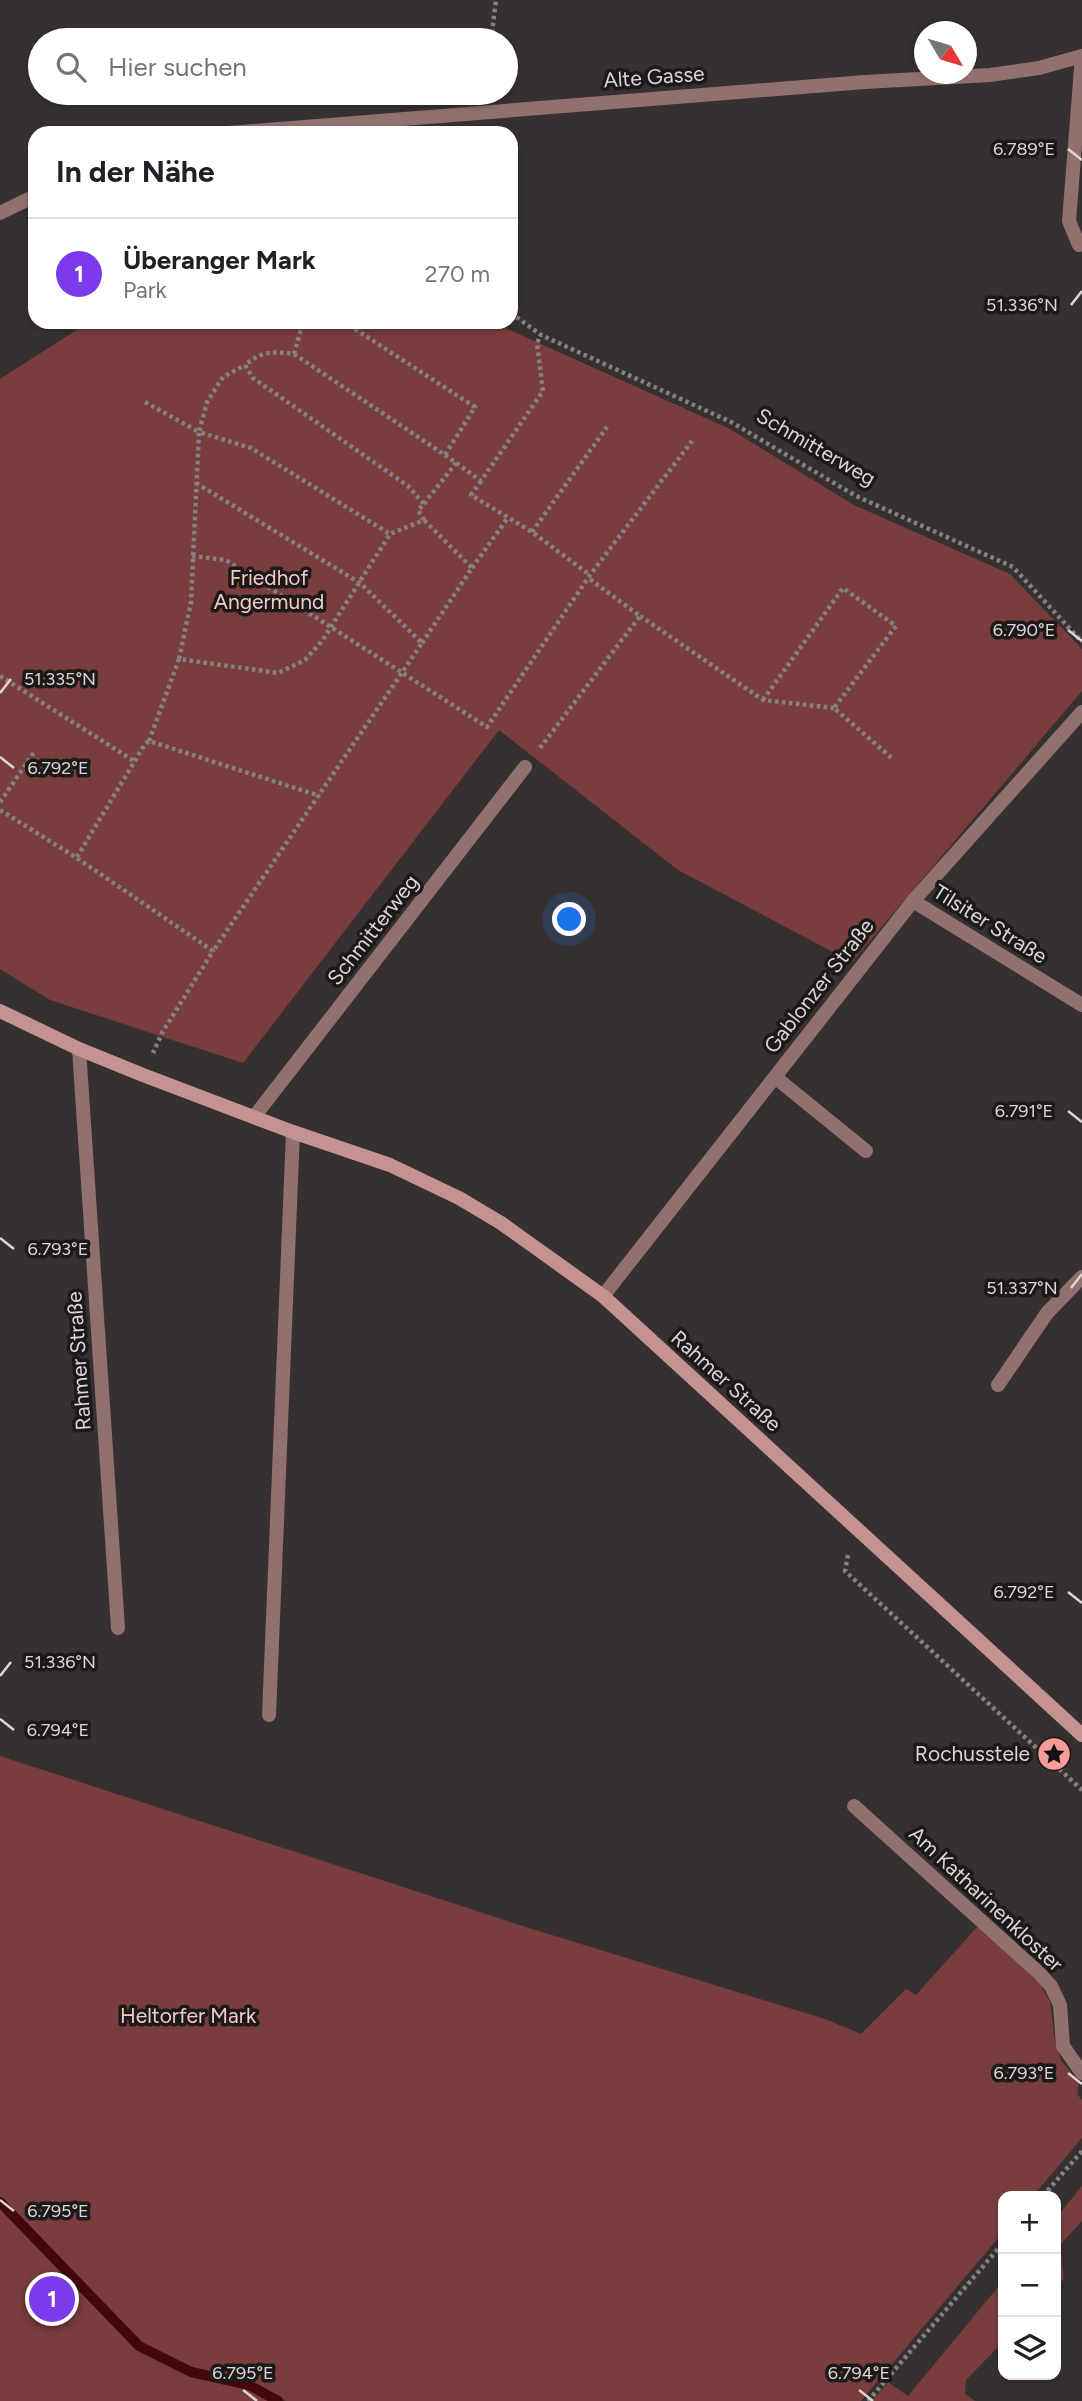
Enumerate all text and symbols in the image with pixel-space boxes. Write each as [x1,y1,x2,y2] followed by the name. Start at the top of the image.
[914,21,977,84] north arrow
[28,28,518,105] search box
[52,48,90,86] icon: search
[108,51,247,83] text: Hier suchen
[603,61,705,92] street label: Alte Gasse
[993,138,1055,160] text: 6.789°E
[56,153,215,190] text: In der Nähe
[123,244,316,276] text: Überanger Mark
[74,260,84,288] text: 1
[425,260,490,288] text: 270 m
[123,276,167,304] text: Park
[986,294,1058,316] text: 51.336°N
[752,402,880,491] street label: Schmitterweg
[214,565,324,614] park label: Friedhof Angermund
[993,619,1055,641] text: 6.790°E
[24,668,96,690] text: 51.335°N
[27,757,89,779] text: 6.792°E
[322,870,423,990] street label: Schmitterweg
[929,879,1052,968] street label: Tilsiter Straße
[552,902,586,936] your location
[758,914,879,1058] street label: Gablonzer Straße
[995,1100,1053,1122] text: 6.791°E
[28,1238,88,1260] text: 6.793°E
[986,1277,1058,1299] text: 51.337°N
[61,1291,96,1431] street label: Rahmer Straße
[666,1325,786,1436] street label: Rahmer Straße
[993,1581,1055,1603] text: 6.792°E
[24,1651,96,1673] text: 51.336°N
[27,1719,89,1741] text: 6.794°E
[1035,1735,1073,1773] place icon: Rochusstele
[915,1741,1030,1766] place label: Rochusstele
[904,1821,1068,1976] street label: Am Katharinenkloster
[120,2003,257,2028] park label: Heltorfer Mark
[994,2062,1054,2084] text: 6.793°E
[998,2191,1061,2380] map controls
[998,2191,1061,2254] button: +
[27,2200,89,2222] text: 6.795°E
[998,2254,1061,2317] button: −
[29,2273,75,2325] pin: 1
[998,2317,1061,2380] button: layers
[212,2362,274,2384] text: 6.795°E
[828,2362,890,2384] text: 6.794°E

